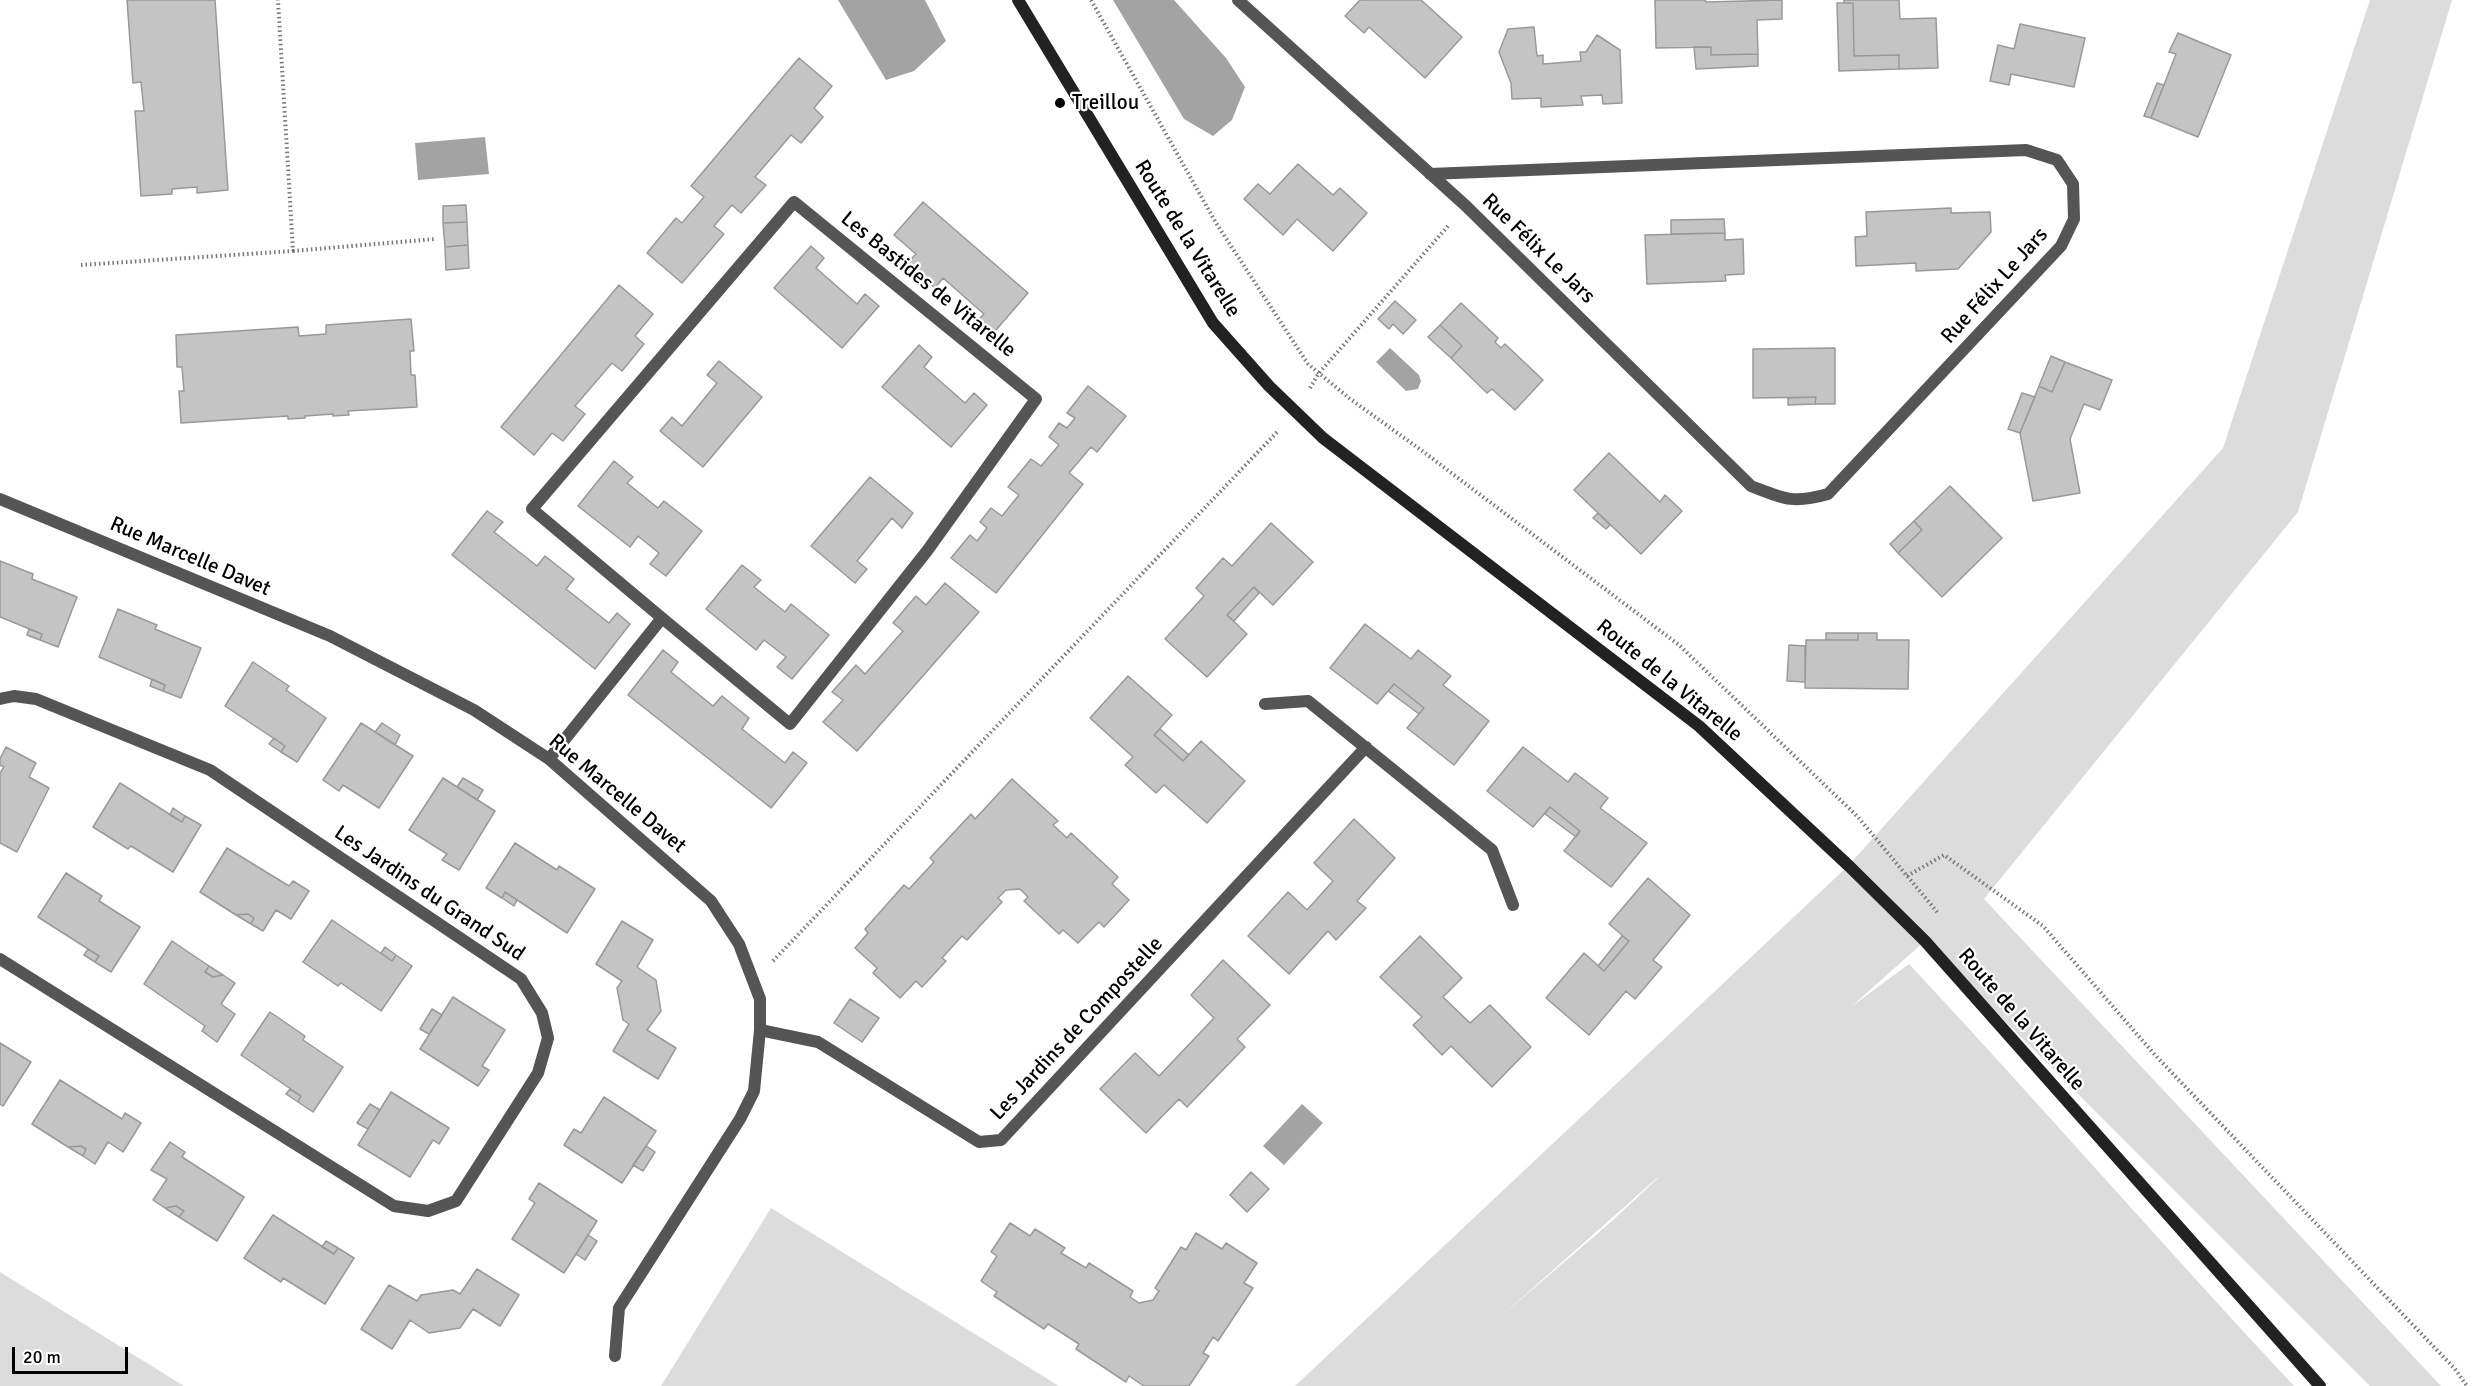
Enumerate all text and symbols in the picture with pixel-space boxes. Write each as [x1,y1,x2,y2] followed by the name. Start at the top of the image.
[1072,90,1139,116] place label: Treillou
[1053,96,1067,110] marker: Treillou
[1128,156,1246,322] street label: Route de la Vitarelle
[1476,189,1600,309] street label: Rue Félix Le Jars
[835,207,1021,363] street label: Les Bastides de Vitarelle
[1936,223,2054,349] street label: Rue Félix Le Jars
[106,512,274,602] street label: Rue Marcelle Davet
[1591,614,1747,748] street label: Route de la Vitarelle
[543,729,691,859] street label: Rue Marcelle Davet
[329,821,529,967] street label: Les Jardins du Grand Sud
[985,932,1169,1126] street label: Les Jardins de Compostelle
[1952,944,2090,1096] street label: Route de la Vitarelle
[15,1335,130,1373] scale bar
[23,1346,61,1368] text: 20 m

